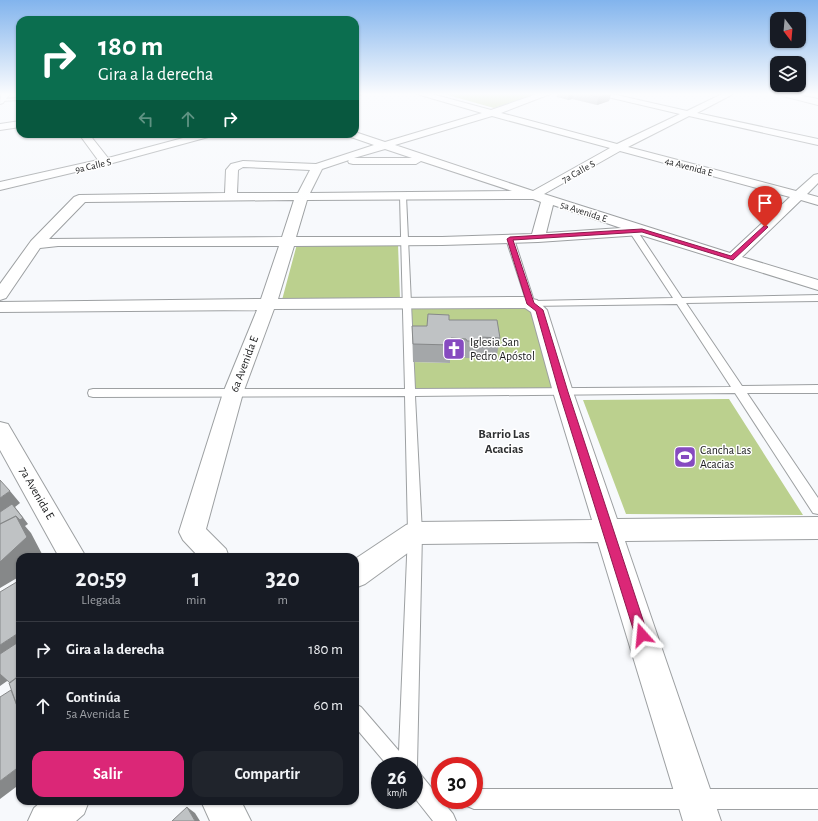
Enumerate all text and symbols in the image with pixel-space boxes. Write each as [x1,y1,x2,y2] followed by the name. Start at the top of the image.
[770,12,806,48] north arrow
[770,12,806,92] map controls
[32,32,84,84] icon: right
[98,33,163,61] text: 180 m
[770,56,806,92] button: layers
[98,66,213,84] text: Gira a la derecha
[135,108,157,130] icon: left
[177,108,199,130] icon: ahead
[219,108,241,130] icon: right
[664,156,714,178] street label: 4a Avenida E
[74,157,113,175] street label: 9a Calle S
[560,159,597,185] street label: 7a Calle S
[748,186,782,227] pin
[754,192,776,214] icon: arrive
[559,200,609,224] street label: 5a Avenida E
[228,334,260,394] street label: 6a Avenida E
[441,336,467,362] church icon: Iglesia San Pedro Apóstol
[470,336,535,362] place label: Iglesia San Pedro Apóstol
[478,428,530,456] district label: Barrio Las Acacias
[672,444,698,470] sports icon: Cancha Las Acacias
[700,444,751,470] place label: Cancha Las Acacias
[17,465,57,521] street label: 7a Avenida E
[75,567,127,591] text: 20:59
[192,567,200,591] text: 1
[266,567,300,591] text: 320
[81,594,121,607] text: Llegada
[186,594,206,607] text: min
[277,594,288,607] text: m
[621,614,663,656] position arrow
[32,639,54,661] icon: right
[66,642,165,657] text: Gira a la derecha
[308,642,343,657] text: 180 m
[66,690,121,705] text: Continúa
[32,695,54,717] icon: ahead
[314,698,343,713] text: 60 m
[66,708,129,721] text: 5a Avenida E
[32,751,184,797] button: Salir
[192,751,343,797] button: Compartir
[431,757,483,809] speed limit sign: 30
[387,768,407,788] text: 26
[387,788,407,798] text: km/h

